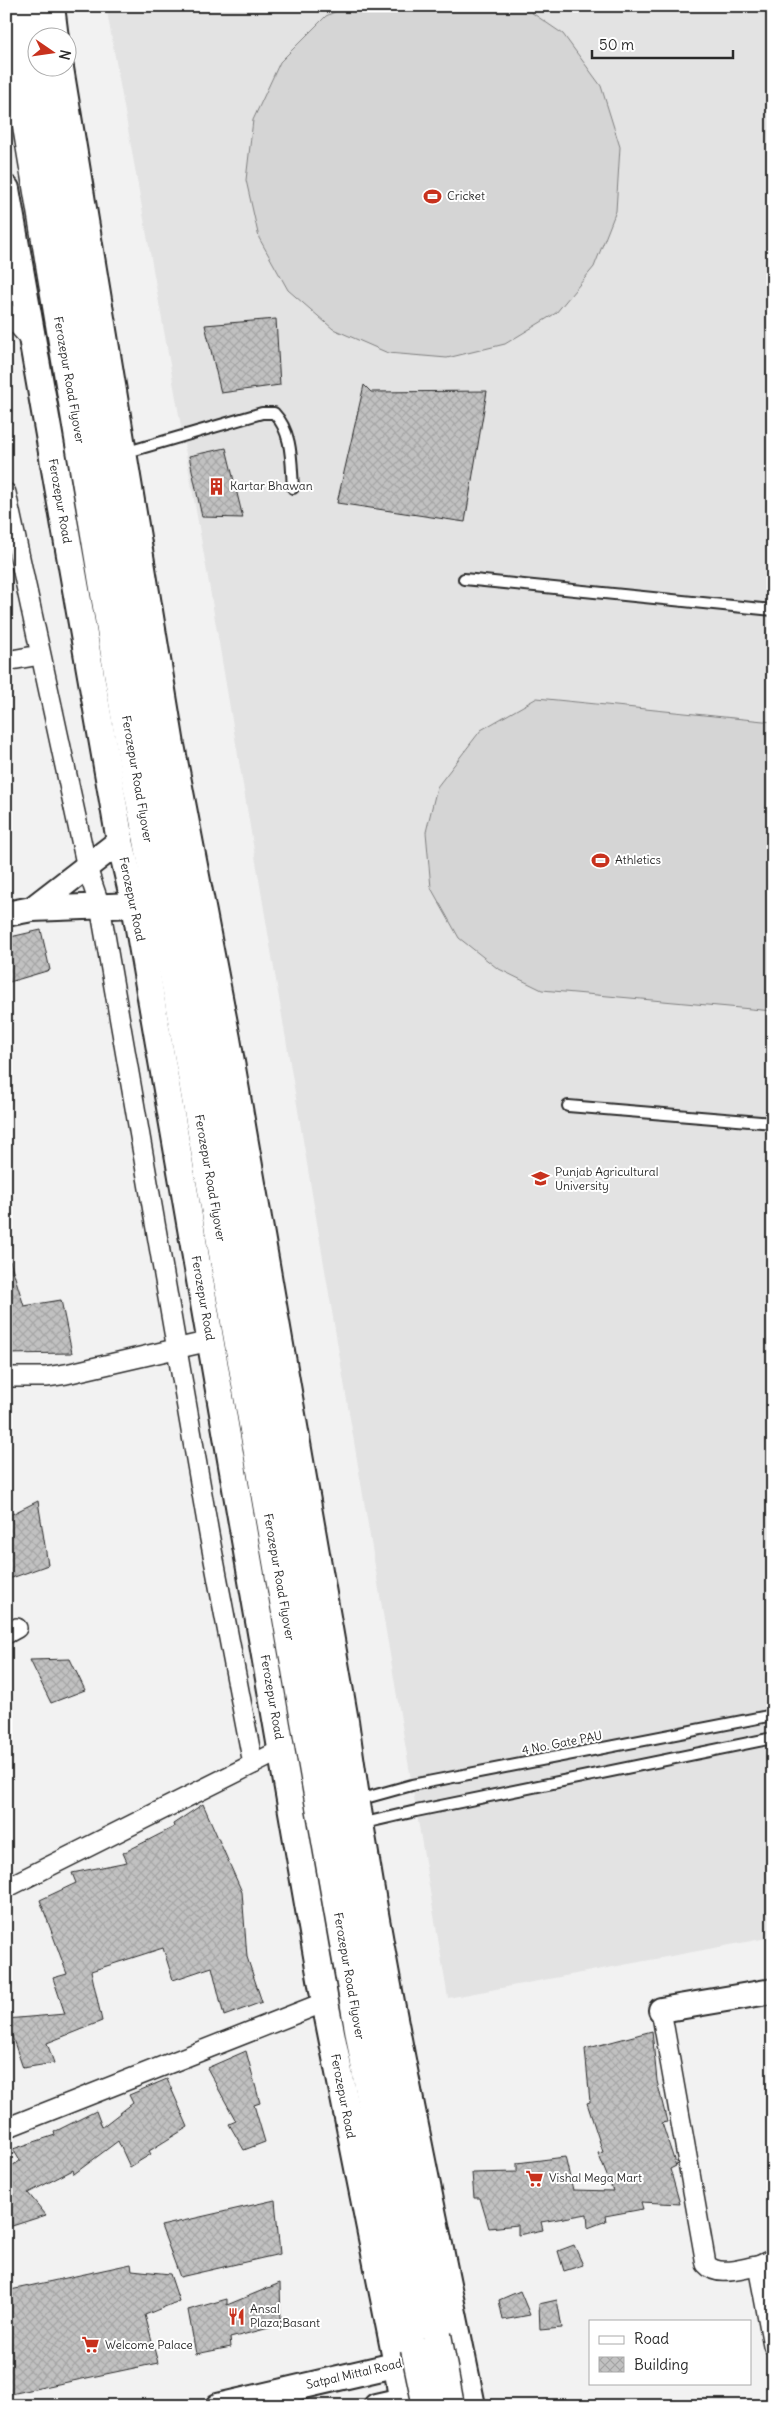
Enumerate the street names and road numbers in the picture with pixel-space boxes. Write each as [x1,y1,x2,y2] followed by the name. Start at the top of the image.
[51,315,88,445] street label: Ferozepur Road Flyover
[46,457,75,544] street label: Ferozepur Road
[119,714,156,844] street label: Ferozepur Road Flyover
[116,855,149,942] street label: Ferozepur Road
[192,1113,229,1243] street label: Ferozepur Road Flyover
[189,1254,218,1341] street label: Ferozepur Road
[261,1512,298,1642] street label: Ferozepur Road Flyover
[258,1653,287,1740] street label: Ferozepur Road
[520,1727,603,1758] street label: 4 No. Gate PAU
[331,1911,368,2041] street label: Ferozepur Road Flyover
[328,2052,359,2139] street label: Ferozepur Road
[305,2355,403,2392] street label: Satpal Mittal Road

